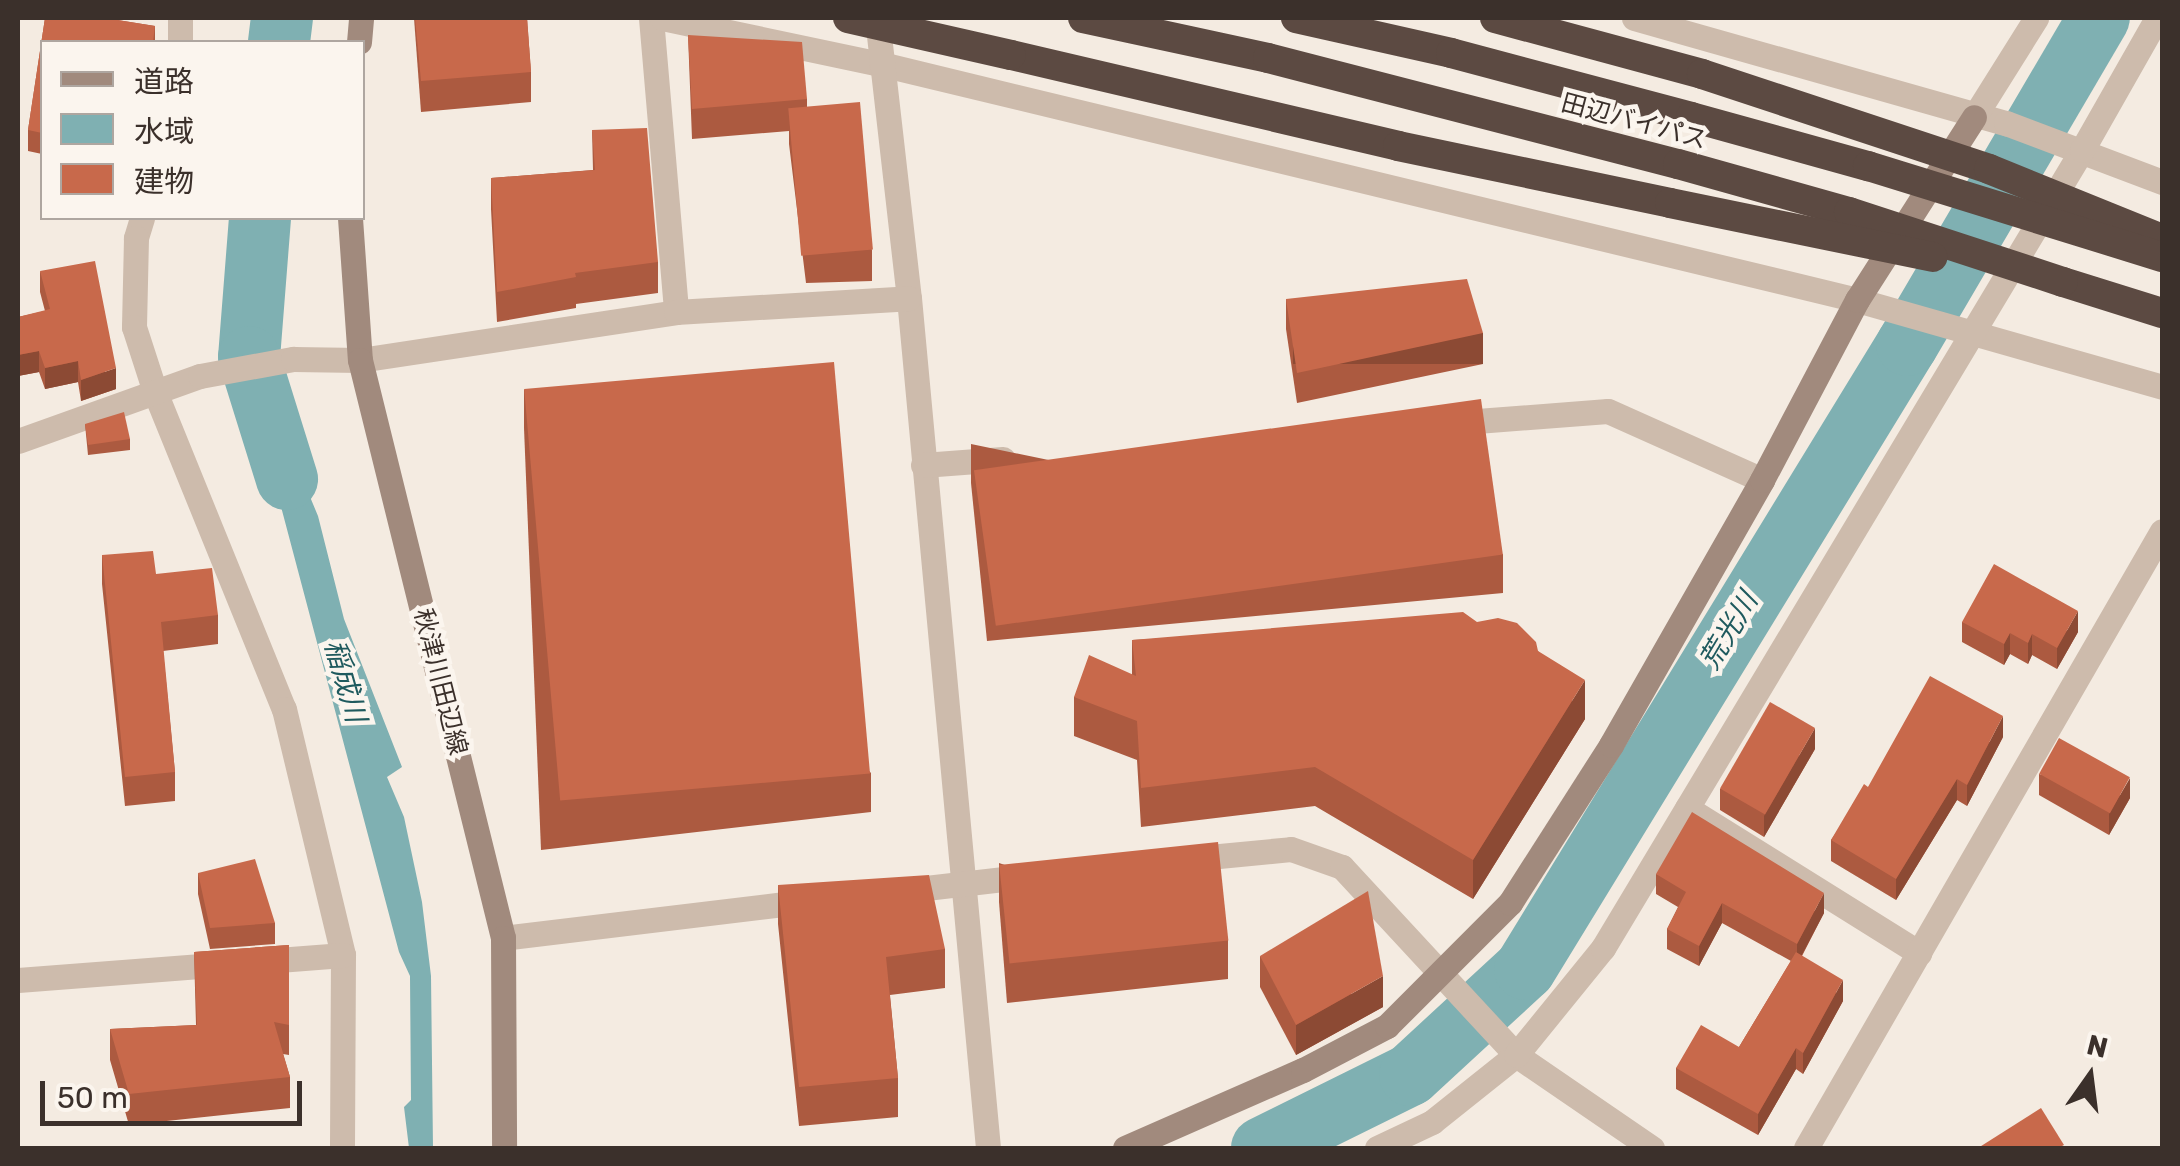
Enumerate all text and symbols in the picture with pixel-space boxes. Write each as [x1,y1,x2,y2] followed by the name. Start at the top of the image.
[40,40,365,220] legend
[134,64,194,100] text: 道路
[1558,88,1710,156] street label: 田辺バイパス
[134,114,194,150] text: 水域
[134,164,194,200] text: 建物
[1693,586,1765,676] water label: 荒光川
[407,606,473,758] street label: 秋津川田辺線
[317,636,373,726] water label: 稲成川
[2040,1026,2140,1126] north arrow
[2084,1028,2111,1065] text: N
[45,1061,308,1123] scale bar
[57,1080,128,1116] text: 50 m

